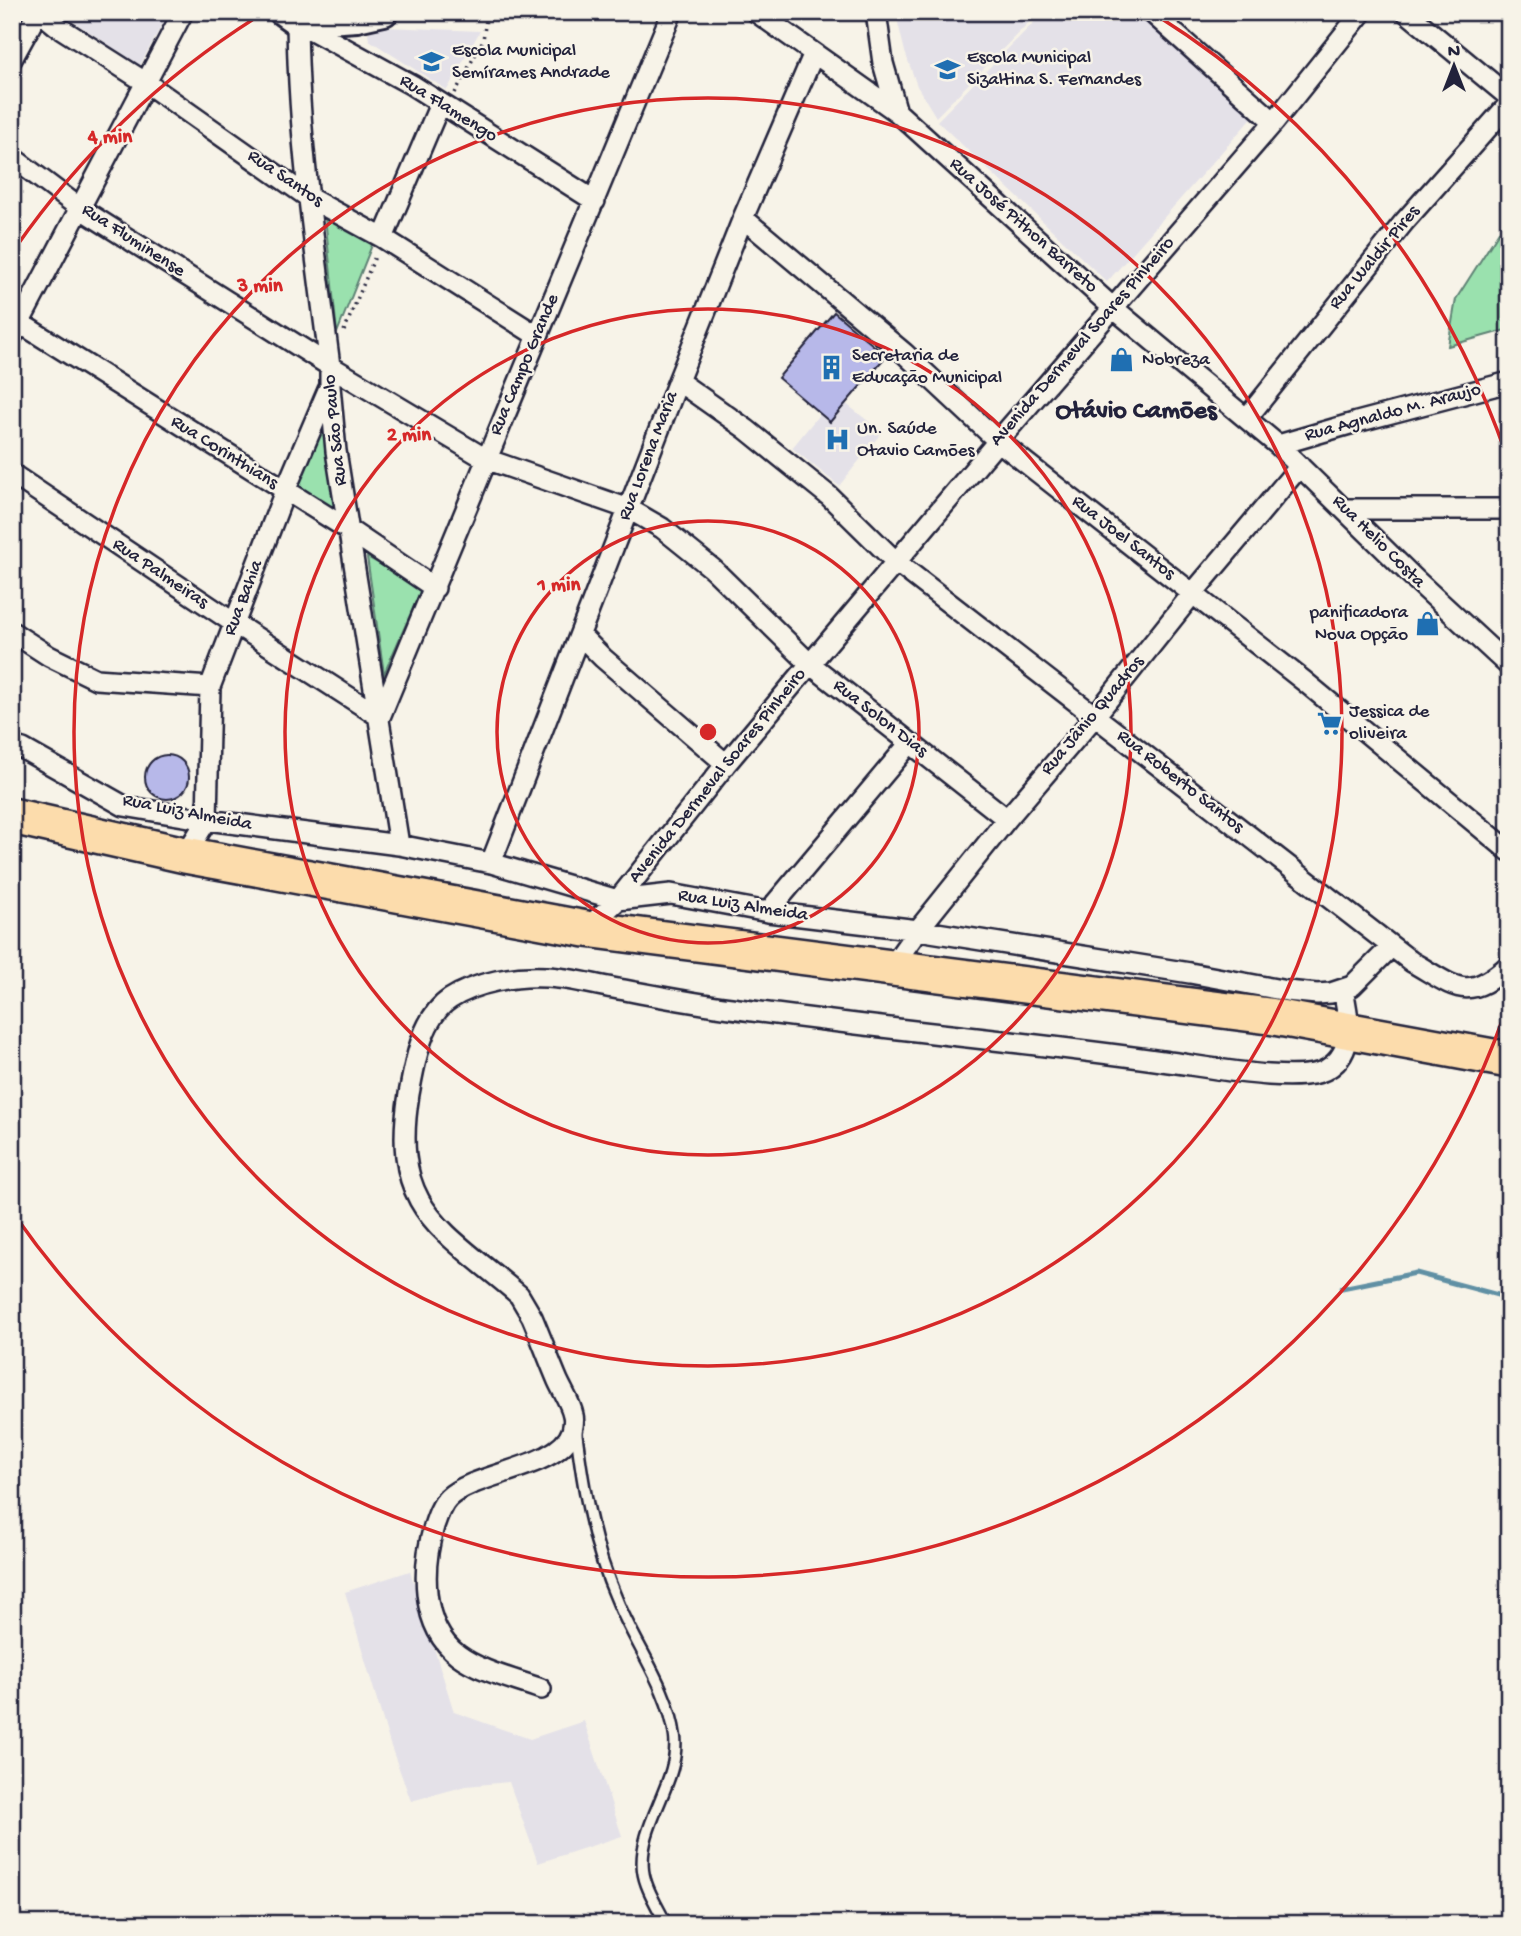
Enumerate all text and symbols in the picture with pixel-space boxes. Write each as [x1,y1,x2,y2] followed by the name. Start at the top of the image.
[1420,32,1490,102] north arrow
[452,40,610,85] place label: Escola Municipal Semírames Andrade
[1448,41,1460,64] text: N
[967,47,1142,92] place label: Escola Municipal Sizaltina S. Fernandes
[418,48,446,76] school or university icon: Escola Municipal Semírames Andrade
[933,55,961,83] school or university icon: Escola Municipal Sizaltina S. Fernandes
[395,70,501,148] street label: Rua Flamengo
[87,126,133,151] text: 4 min
[243,145,328,213] street label: Rua Santos
[944,153,1102,299] street label: Rua José Pithon Barreto
[77,199,189,283] street label: Rua Fluminense
[1325,200,1426,315] street label: Rua Waldir Pires
[986,232,1180,451] street label: Avenida Dermeval Soares Pinheiro
[236,275,284,300] text: 3 min
[485,291,565,439] street label: Rua Campo Grande
[852,345,1002,390] place label: Secretaria de Educação Municipal
[1108,346,1136,374] shop icon: Nobreza
[1142,349,1211,372] place label: Nobreza
[818,353,846,381] building icon: Secretaria de Educação Municipal
[319,373,353,487] street label: Rua São Paulo
[1302,378,1484,448] street label: Rua Agnaldo M. Araujo
[614,387,685,524] street label: Rua Lorena Maria
[1056,397,1218,428] district label: Otávio Camões
[166,411,283,496] street label: Rua Corinthians
[857,418,976,463] place label: Un. Saúde Otavio Camões
[387,424,432,449] text: 2 min
[823,426,851,454] hospital icon: Un. Saúde Otavio Camões
[1067,490,1180,586] street label: Rua Joel Santos
[1326,490,1431,595] street label: Rua Helio Costa
[108,533,213,615] street label: Rua Palmeiras
[219,556,269,639] street label: Rua Bahia
[537,574,581,599] text: 1 min
[1309,602,1409,647] place label: panificadora Nova Opção
[1414,610,1442,638] shop icon: panificadora Nova Opção
[1036,651,1150,780] street label: Rua Jânio Quadros
[624,664,812,888] street label: Avenida Dermeval Soares Pinheiro
[828,675,933,764] street label: Rua Solon Dias
[1349,701,1430,746] place label: Jessica de oliveira
[1315,709,1343,737] supermarket icon: Jessica de oliveira
[696,720,720,744] centre of rings
[1112,725,1249,840] street label: Rua Roberto Santos
[120,789,255,837] street label: Rua Luiz Almeida
[676,884,811,928] street label: Rua Luiz Almeida

